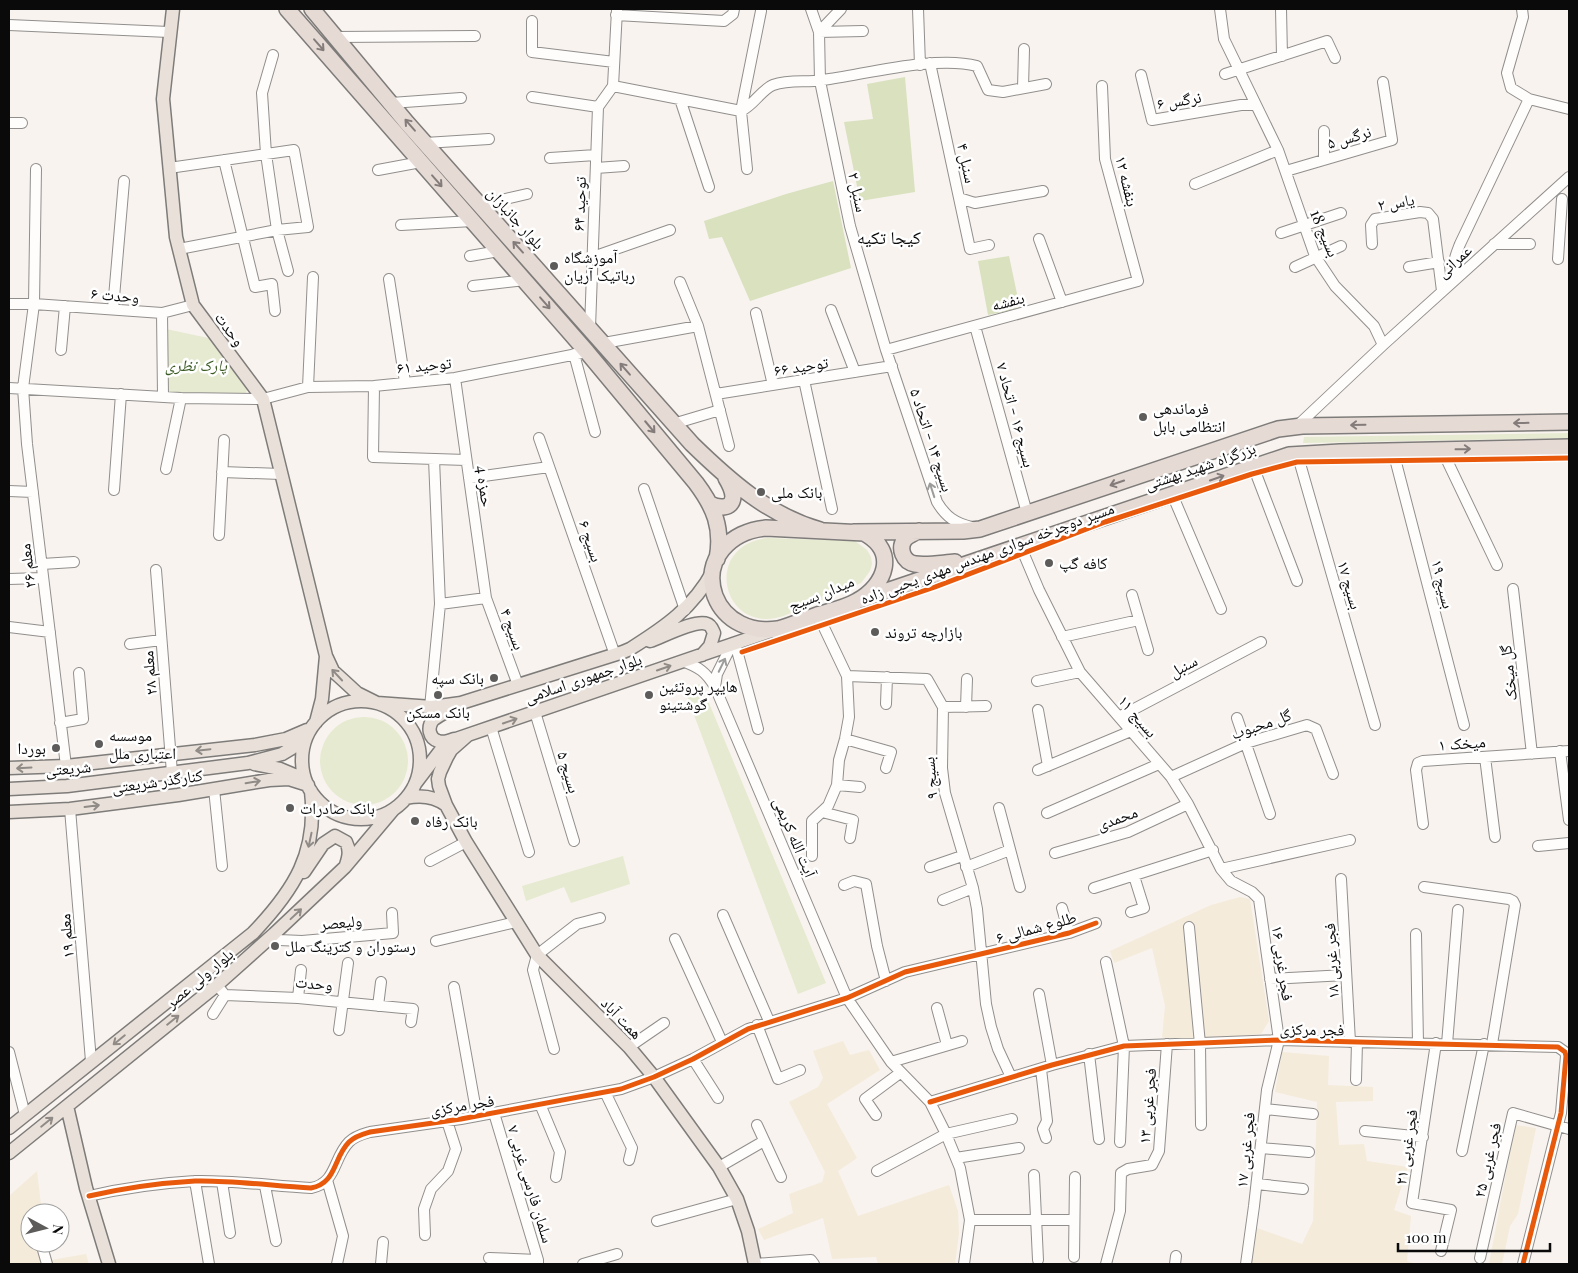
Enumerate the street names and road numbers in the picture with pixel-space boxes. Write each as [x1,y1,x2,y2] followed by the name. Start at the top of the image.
[1155,86,1203,114] street label: نرگس ۶
[1324,120,1374,154] street label: نرگس ۵
[952,141,982,185] street label: سنبل ۴
[1111,153,1144,208] street label: بنفشه ۱۲
[843,170,873,214] street label: سنبل ۲
[567,176,590,232] street label: توحید ۶۴
[482,182,550,254] street label: بلوار جانبازان
[1376,188,1416,216] street label: یاس ۲
[1305,206,1345,260] street label: بسیج 18
[1432,239,1476,283] street label: عمرانی
[90,282,140,307] street label: وحدت ۶
[989,286,1027,315] street label: بنفشه
[211,307,250,350] street label: وحدت
[396,351,453,378] street label: توحید ۶۱
[772,351,830,380] street label: توحید ۶۶
[991,360,1041,470] street label: بسیج ۱۶ - اتحاد ۷
[905,385,959,495] street label: بسیج ۱۴ - اتحاد ۵
[1141,437,1259,495] street label: بزرگراه شهید بهشتی
[472,464,499,508] street label: حمزه 4
[857,497,1117,609] street label: مسیر دوچرخه سواری مهندس مهدی یحیی زاده
[574,517,608,565] street label: بسیج ۶
[13,542,41,590] street label: معلم ۲۶
[1426,557,1460,611] street label: بسیج ۱۹
[1333,558,1367,612] street label: بسیج ۱۷
[785,570,857,616] street label: میدان بسیج
[495,605,531,653] street label: بسیج ۴
[1494,644,1522,702] street label: گل میخک
[521,648,645,708] street label: بلوار جمهوری اسلامی
[1165,649,1201,683] street label: سنبل
[136,650,162,696] street label: معلم ۲۸
[1113,690,1163,742] street label: بسیج ۱۱
[1228,703,1294,745] street label: گل محبوب
[1438,730,1486,755] street label: میخک ۱
[552,748,586,796] street label: بسیج ۵
[44,755,92,781] street label: شریعتی
[917,756,943,800] street label: بسیج ۹
[110,764,204,798] street label: کنارگذر شریعتی
[768,794,822,881] street label: آیت الله کریمی
[1093,800,1141,836] street label: محمدی
[993,906,1079,948] street label: طلوع شمالی ۶
[318,909,363,934] street label: ولیعصر
[53,913,79,959] street label: معلم ۱۹
[1318,922,1344,1000] street label: فجر غربی ۱۸
[1267,924,1299,1002] street label: فجر غربی ۱۶
[160,943,238,1014] street label: بلوار ولی عصر
[294,970,334,995] street label: وحدت
[597,992,648,1043] street label: همت آباد
[1280,1017,1344,1041] street label: فجر مرکزی
[1133,1067,1161,1145] street label: فجر غربی ۱۳
[428,1089,496,1121] street label: فجر مرکزی
[1389,1108,1423,1186] street label: فجر غربی ۲۱
[1230,1111,1260,1189] street label: فجر غربی ۱۷
[1468,1120,1506,1200] street label: فجر غربی ۲۵
[503,1122,559,1246] street label: سلمان فارسی غربی ۷

